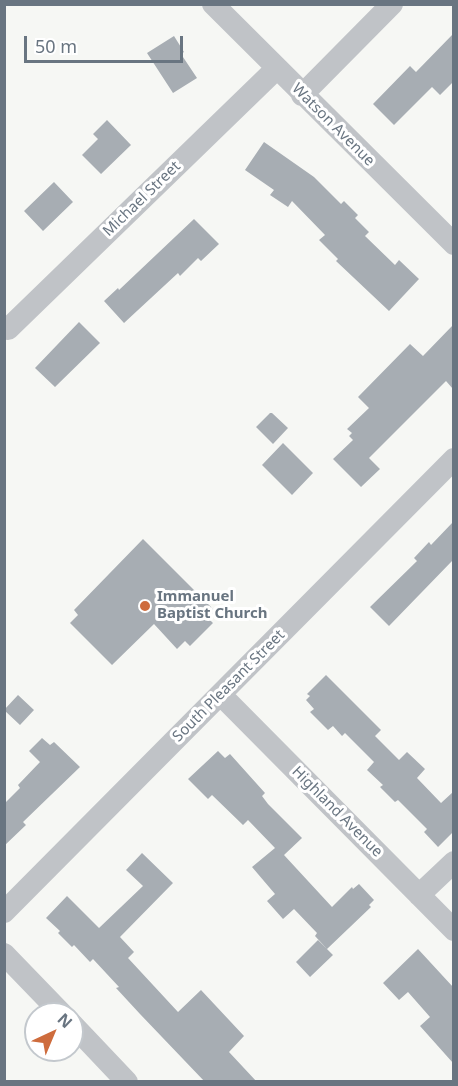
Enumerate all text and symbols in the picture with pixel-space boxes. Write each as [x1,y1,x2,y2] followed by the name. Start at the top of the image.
[27,24,186,62] scale bar
[35,34,77,58] text: 50 m
[288,80,378,170] street label: Watson Avenue
[100,158,184,240] street label: Michael Street
[157,588,267,623] place label: Immanuel Baptist Church
[138,599,152,613] marker: Immanuel Baptist Church
[169,626,289,746] street label: South Pleasant Street
[288,763,386,861] street label: Highland Avenue
[24,1002,84,1062] north arrow
[53,1008,77,1033] text: N

